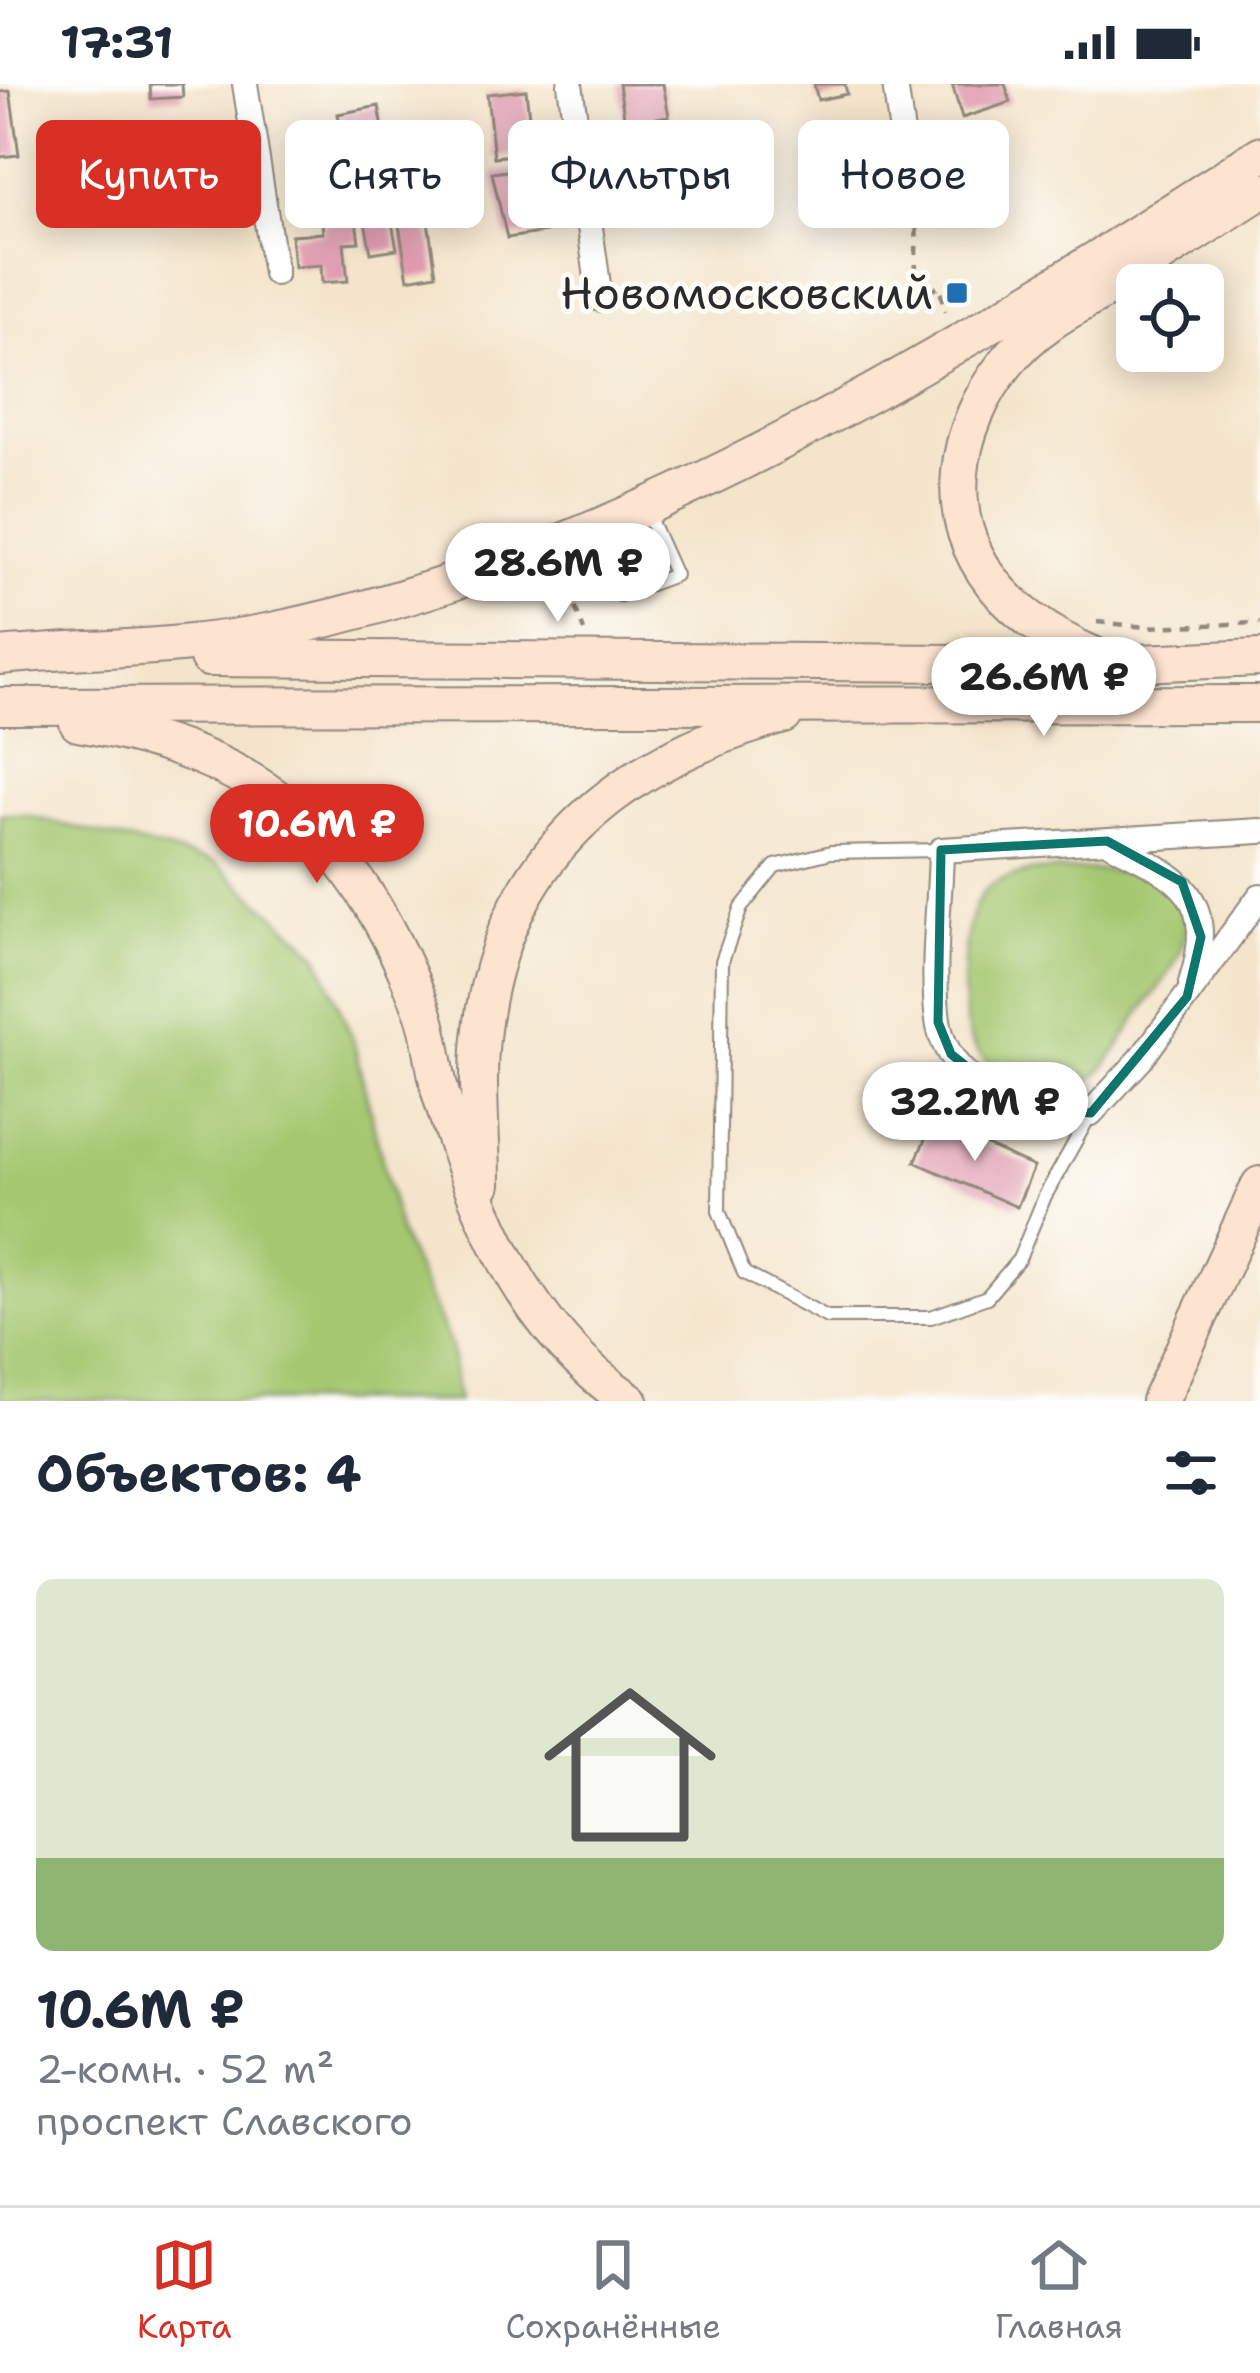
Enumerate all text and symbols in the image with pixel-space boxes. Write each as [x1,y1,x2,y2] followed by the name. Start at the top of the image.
[60,12,173,72] text: 17:31
[36,120,261,228] chip: Купить
[285,120,484,228] chip: Снять
[508,120,774,228] chip: Фильтры
[798,120,1009,228] chip: Новое
[560,263,933,323] place label: Новомосковский
[1116,264,1224,372] map controls
[1116,264,1224,372] button: locate
[944,280,970,306] marker: Новомосковский
[447,523,669,625] pin: 28.6M ₽
[472,536,644,588] text: 28.6M ₽
[933,637,1155,739] pin: 26.6M ₽
[958,650,1130,702] text: 26.6M ₽
[206,784,428,886] pin: 10.6M ₽
[237,797,397,849] text: 10.6M ₽
[864,1062,1086,1164] pin: 32.2M ₽
[889,1075,1061,1127] text: 32.2M ₽
[36,1439,362,1507] text: Объектов: 4
[1158,1440,1224,1506] icon: filters
[522,1657,738,1873] icon: home
[36,1975,245,2043] text: 10.6M ₽
[36,2043,334,2095] text: 2-комн. · 52 m²
[36,2095,413,2147] text: проспект Славского
[137,2232,231,2349] tab: Карта
[505,2232,721,2349] tab: Сохранённые
[995,2232,1123,2349] tab: Главная

